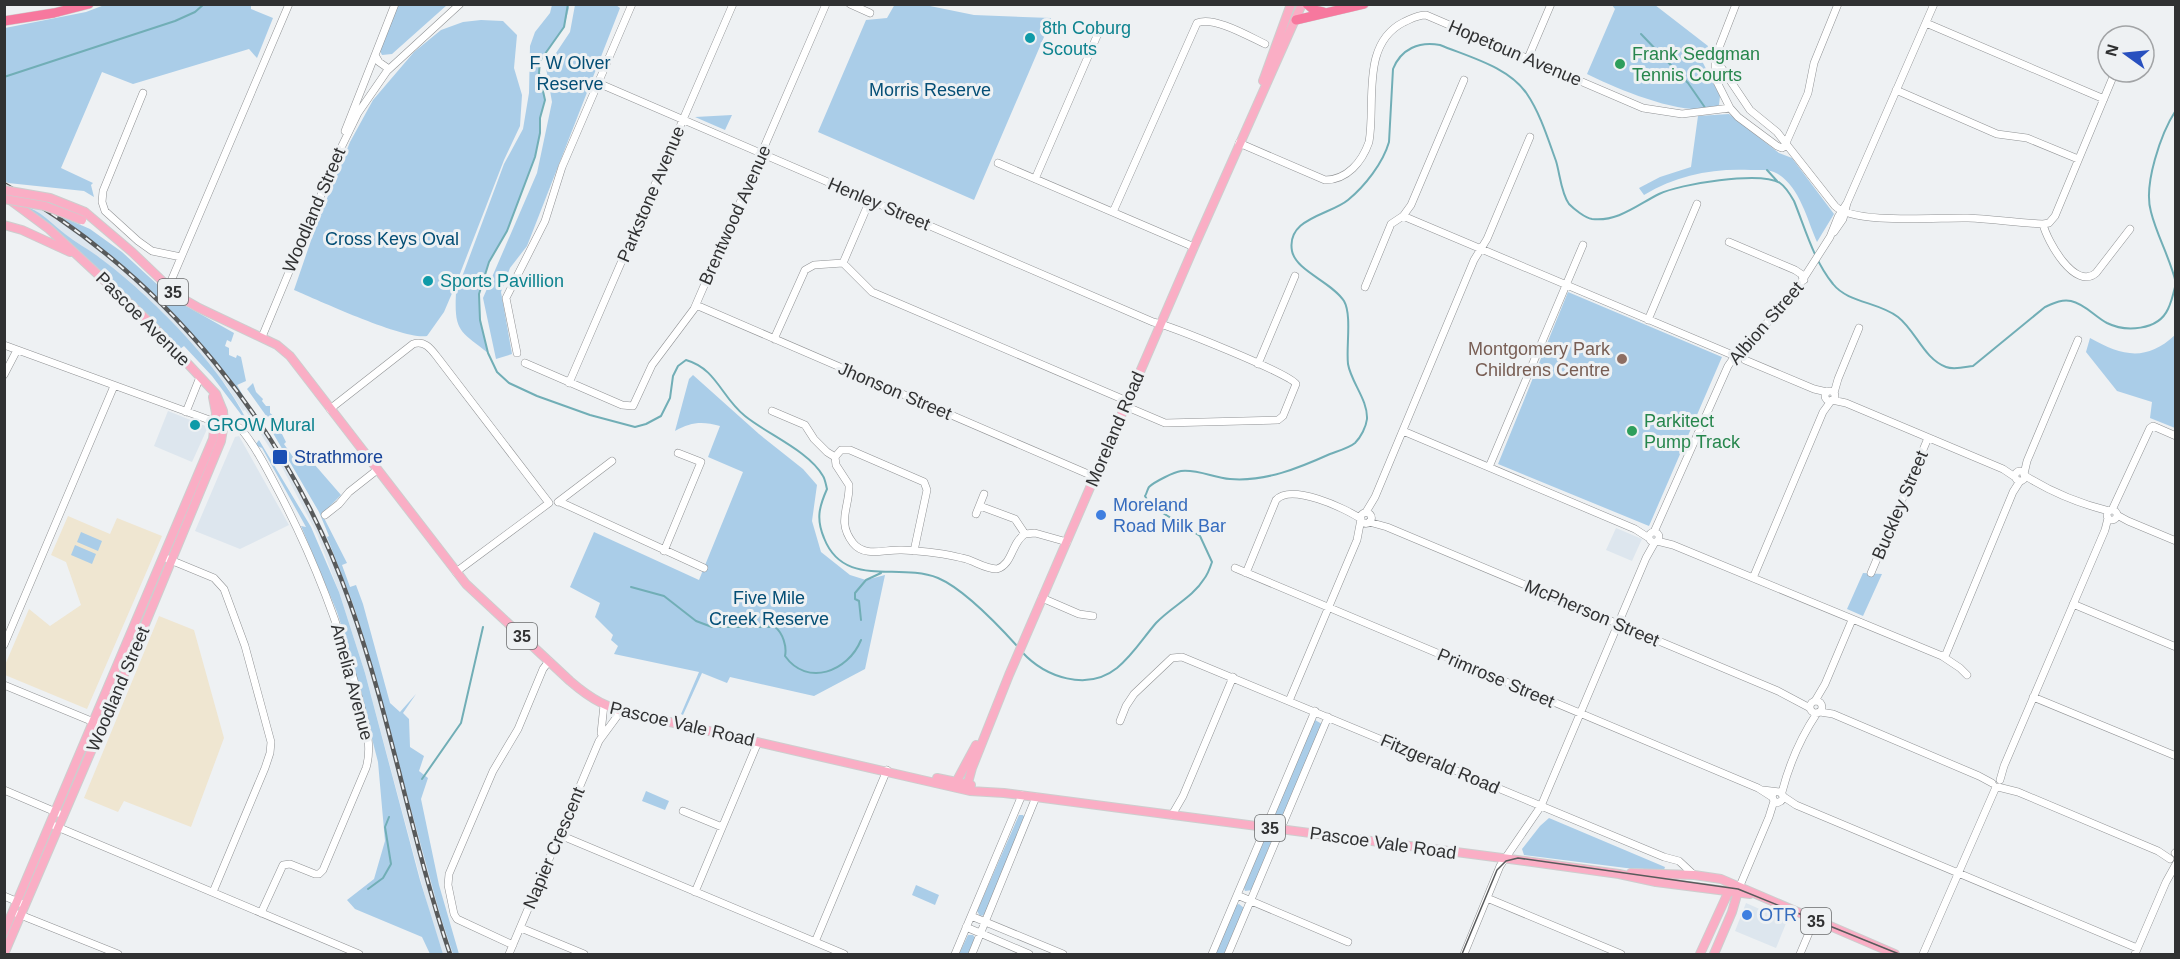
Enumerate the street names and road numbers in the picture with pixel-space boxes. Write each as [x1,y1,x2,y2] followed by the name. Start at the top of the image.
[1445,16,1585,90] street label: Hopetoun Avenue
[613,123,689,265] street label: Parkstone Avenue
[695,142,775,288] street label: Brentwood Avenue
[279,145,349,275] street label: Woodland Street
[825,173,933,235] street label: Henley Street
[92,268,194,370] street label: Pascoe Avenue
[1725,278,1807,368] street label: Albion Street
[158,279,188,305] road number: 35
[835,358,955,424] street label: Jhonson Street
[1082,368,1148,490] street label: Moreland Road
[1868,448,1932,562] street label: Buckley Street
[1522,576,1662,650] street label: McPherson Street
[327,622,377,742] street label: Amelia Avenue
[507,623,537,649] road number: 35
[83,624,153,754] street label: Woodland Street
[1435,644,1557,712] street label: Primrose Street
[608,698,756,750] street label: Pascoe Vale Road
[1378,730,1502,798] street label: Fitzgerald Road
[519,784,589,912] street label: Napier Crescent
[1255,815,1285,841] road number: 35
[1308,823,1458,863] street label: Pascoe Vale Road
[1801,908,1831,934] road number: 35

